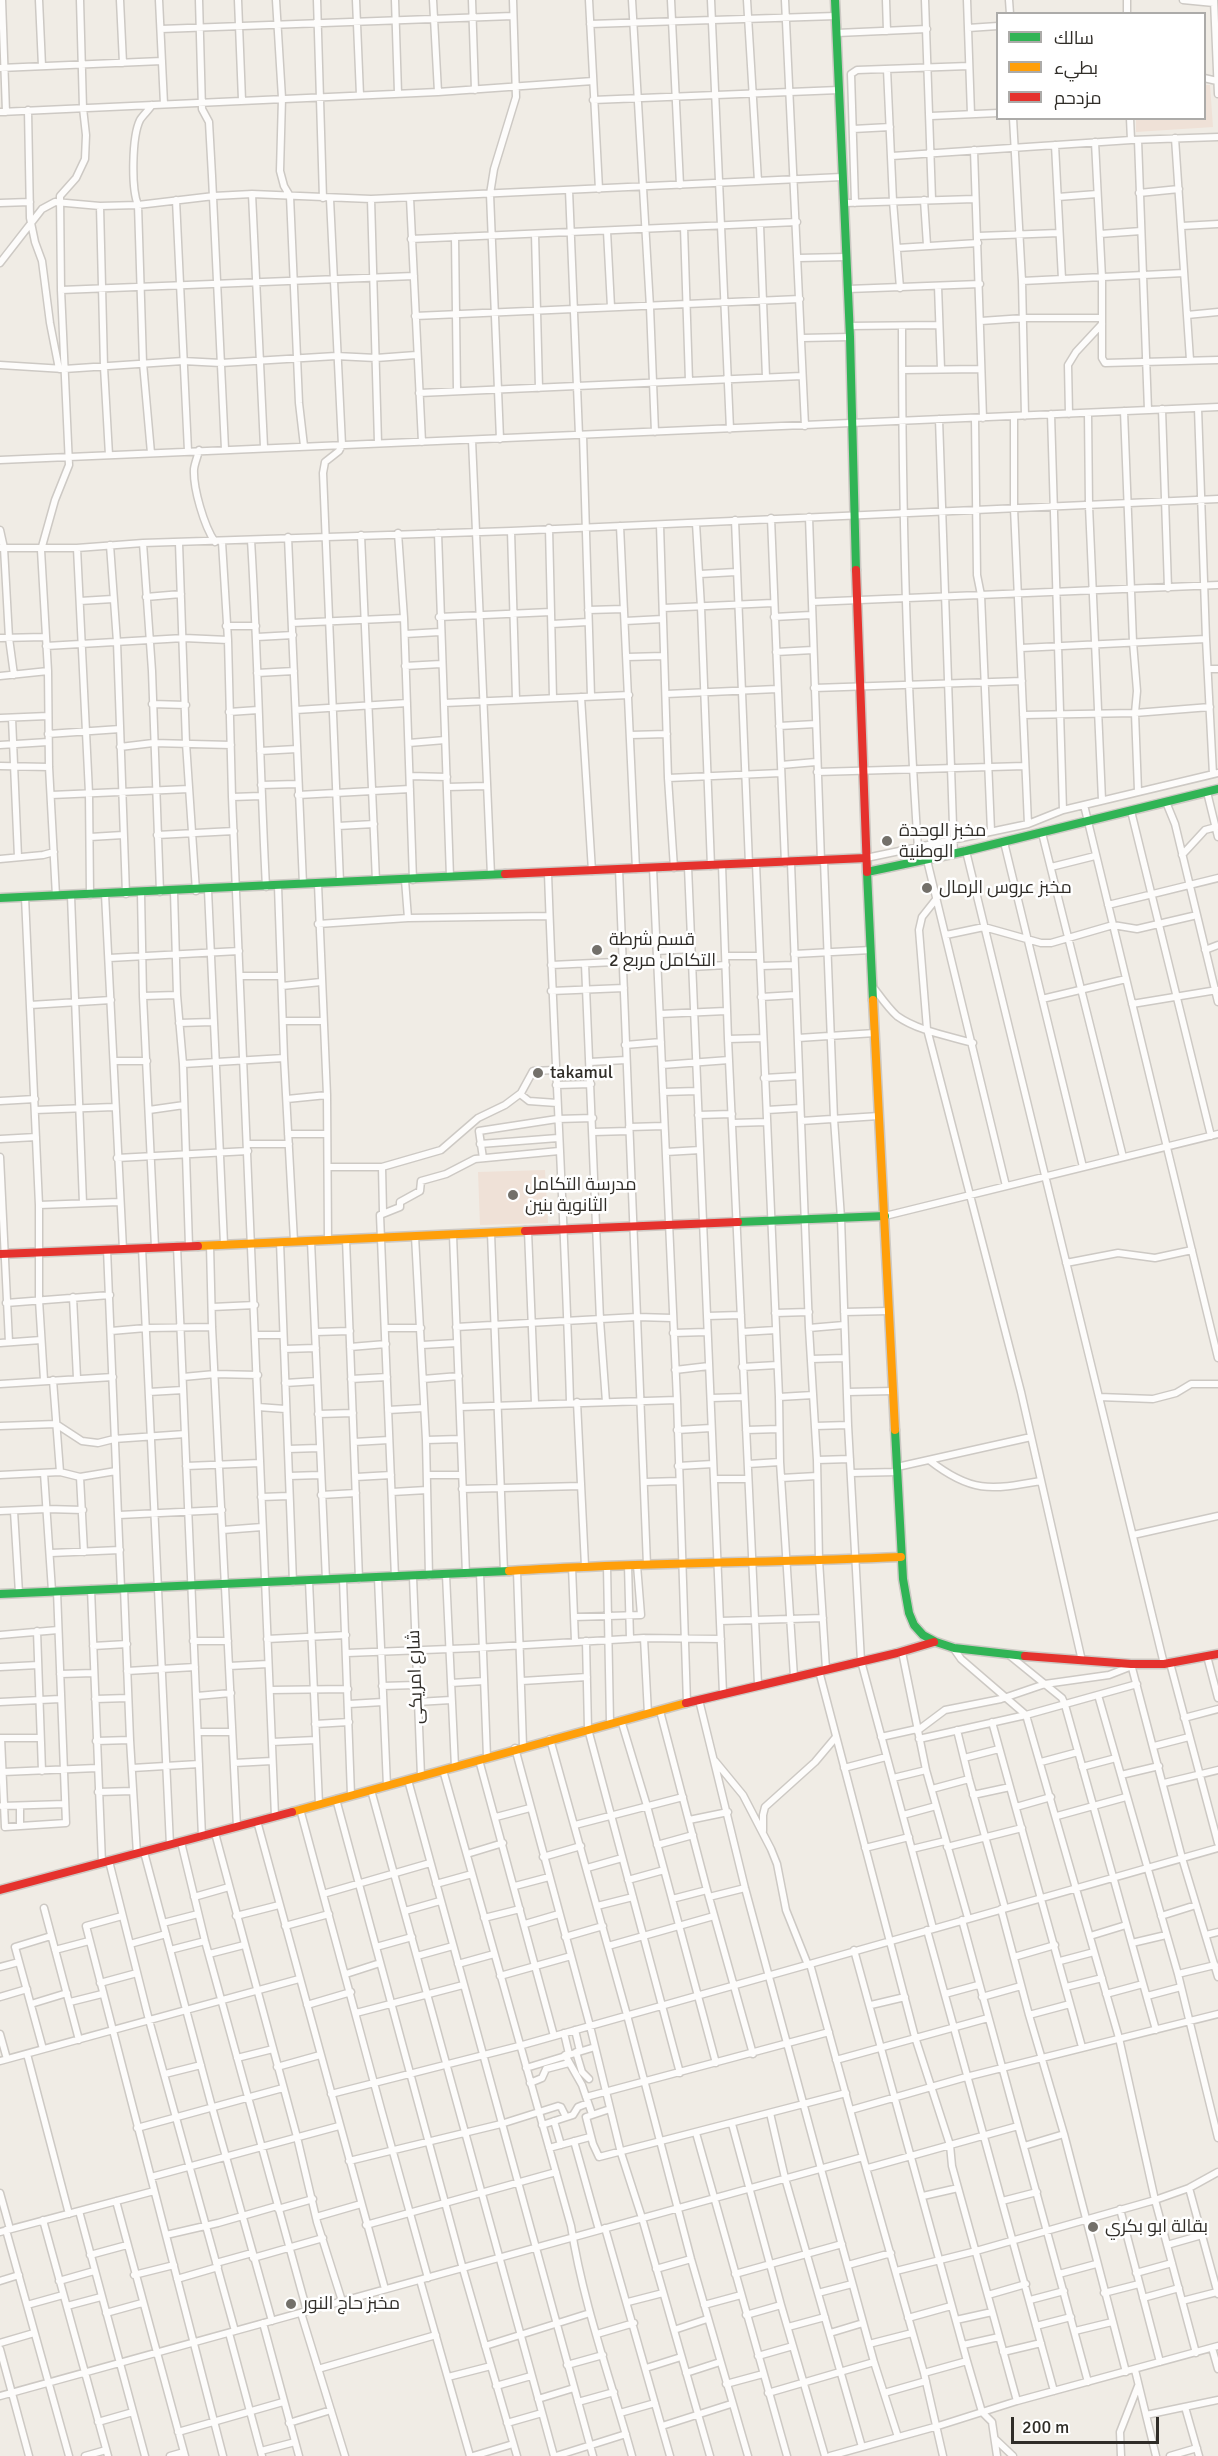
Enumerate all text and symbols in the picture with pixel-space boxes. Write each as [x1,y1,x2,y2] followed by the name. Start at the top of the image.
[996,12,1206,120] legend
[1054,27,1094,49] text: سالك
[1054,57,1098,79] text: بطيء
[1054,87,1102,109] text: مزدحم
[899,820,986,862] place label: مخبز الوحدة الوطنية
[880,834,894,848] marker: مخبز الوحدة الوطنية
[939,877,1072,899] place label: مخبز عروس الرمال
[920,881,934,895] marker: مخبز عروس الرمال
[609,929,716,972] place label: قسم شرطة التكامل مربع 2
[590,943,604,957] marker: قسم شرطة التكامل مربع 2
[550,1062,613,1084] place label: takamul
[531,1066,545,1080] marker: takamul
[525,1174,637,1216] place label: مدرسة التكامل الثانوية بنين
[506,1188,520,1202] marker: مدرسة التكامل الثانوية بنين
[404,1629,428,1725] street label: شارع امريكى
[1105,2216,1208,2238] place label: بقالة ابو بكري
[1086,2220,1100,2234] marker: بقالة ابو بكري
[303,2293,400,2315] place label: مخبز حاج النور
[284,2297,298,2311] marker: مخبز حاج النور
[1014,2405,1162,2443] scale bar
[1022,2416,1069,2438] text: 200 m

